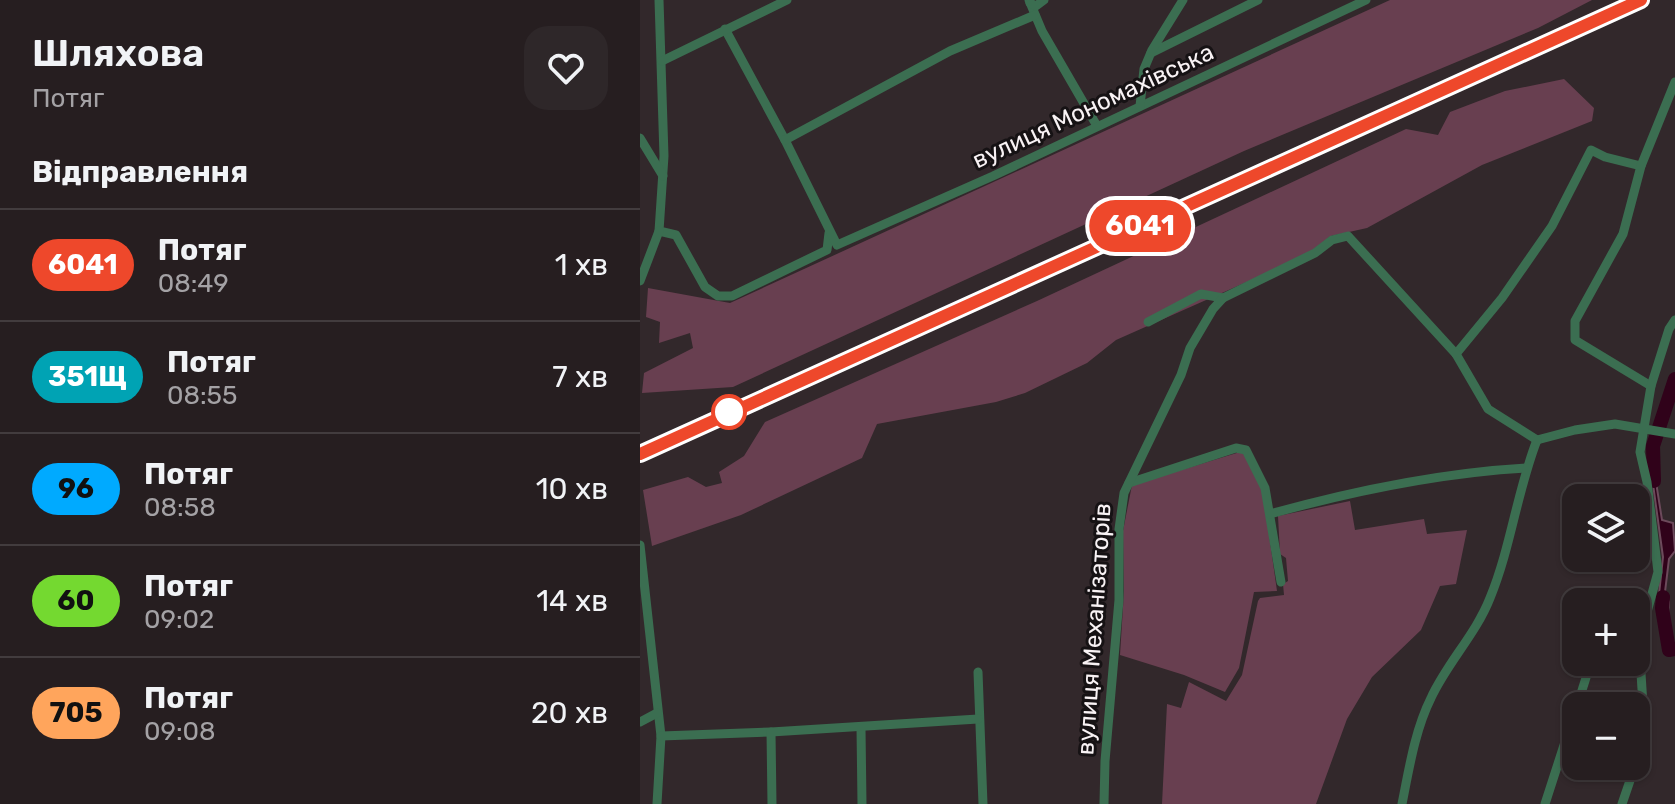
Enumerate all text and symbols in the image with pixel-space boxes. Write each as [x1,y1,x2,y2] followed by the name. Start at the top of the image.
[524,26,608,110] button: heart
[32,30,204,76] text: Шляхова
[968,38,1218,174] street label: вулиця Мономахівська
[32,83,104,114] text: Потяг
[32,154,248,190] text: Відправлення
[1084,200,1196,252] line badge: 6041
[1105,209,1175,242] text: 6041
[158,232,247,268] text: Потяг
[555,247,608,283] text: 1 хв
[48,248,118,281] text: 6041
[158,268,229,299] text: 08:49
[167,344,256,380] text: Потяг
[552,359,608,395] text: 7 хв
[48,360,127,393] text: 351Щ
[167,380,237,411] text: 08:55
[712,395,746,429] unlabelled marker
[144,456,233,492] text: Потяг
[536,471,608,507] text: 10 хв
[58,472,94,505] text: 96
[1562,484,1650,780] map controls
[1562,484,1650,572] button: layers
[144,492,216,523] text: 08:58
[1071,502,1117,756] street label: вулиця Механізаторів
[144,568,233,604] text: Потяг
[536,583,608,619] text: 14 хв
[57,584,95,617] text: 60
[1562,588,1650,676] button: +
[144,604,214,635] text: 09:02
[144,680,233,716] text: Потяг
[1562,692,1650,780] button: −
[531,695,608,731] text: 20 хв
[49,696,103,729] text: 705
[144,716,216,747] text: 09:08

